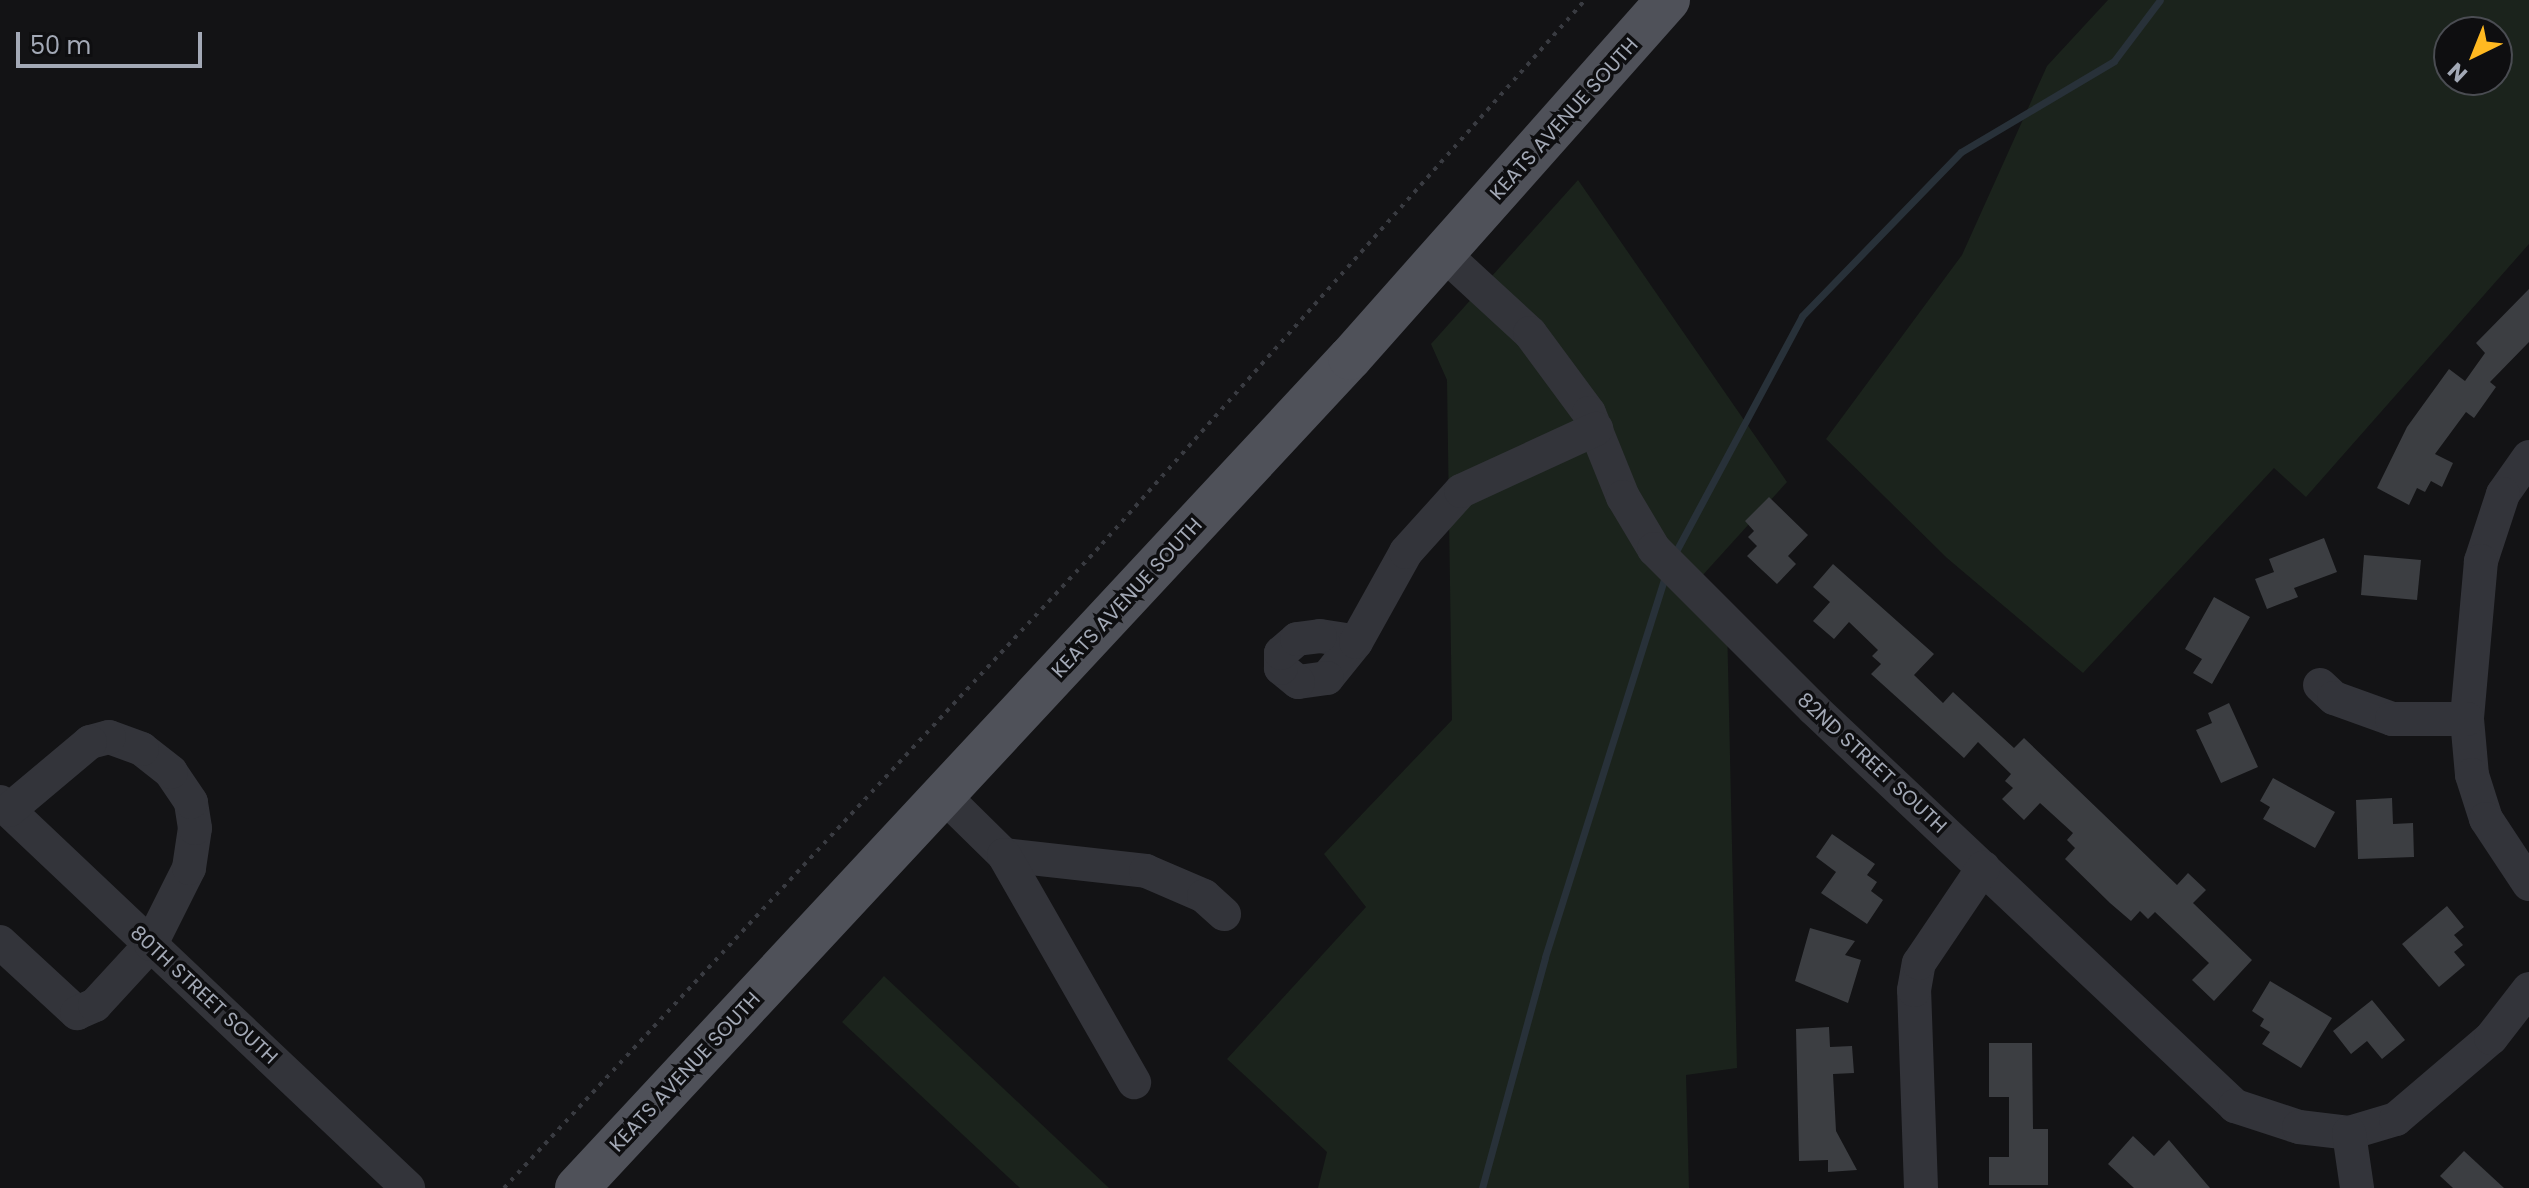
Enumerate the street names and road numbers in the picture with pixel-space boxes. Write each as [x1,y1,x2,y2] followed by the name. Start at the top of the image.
[1485,33,1643,205] street label: KEATS AVENUE SOUTH
[1047,513,1207,683] street label: KEATS AVENUE SOUTH
[1793,688,1951,838] street label: 82ND STREET SOUTH
[126,921,282,1069] street label: 80TH STREET SOUTH
[605,987,765,1157] street label: KEATS AVENUE SOUTH

